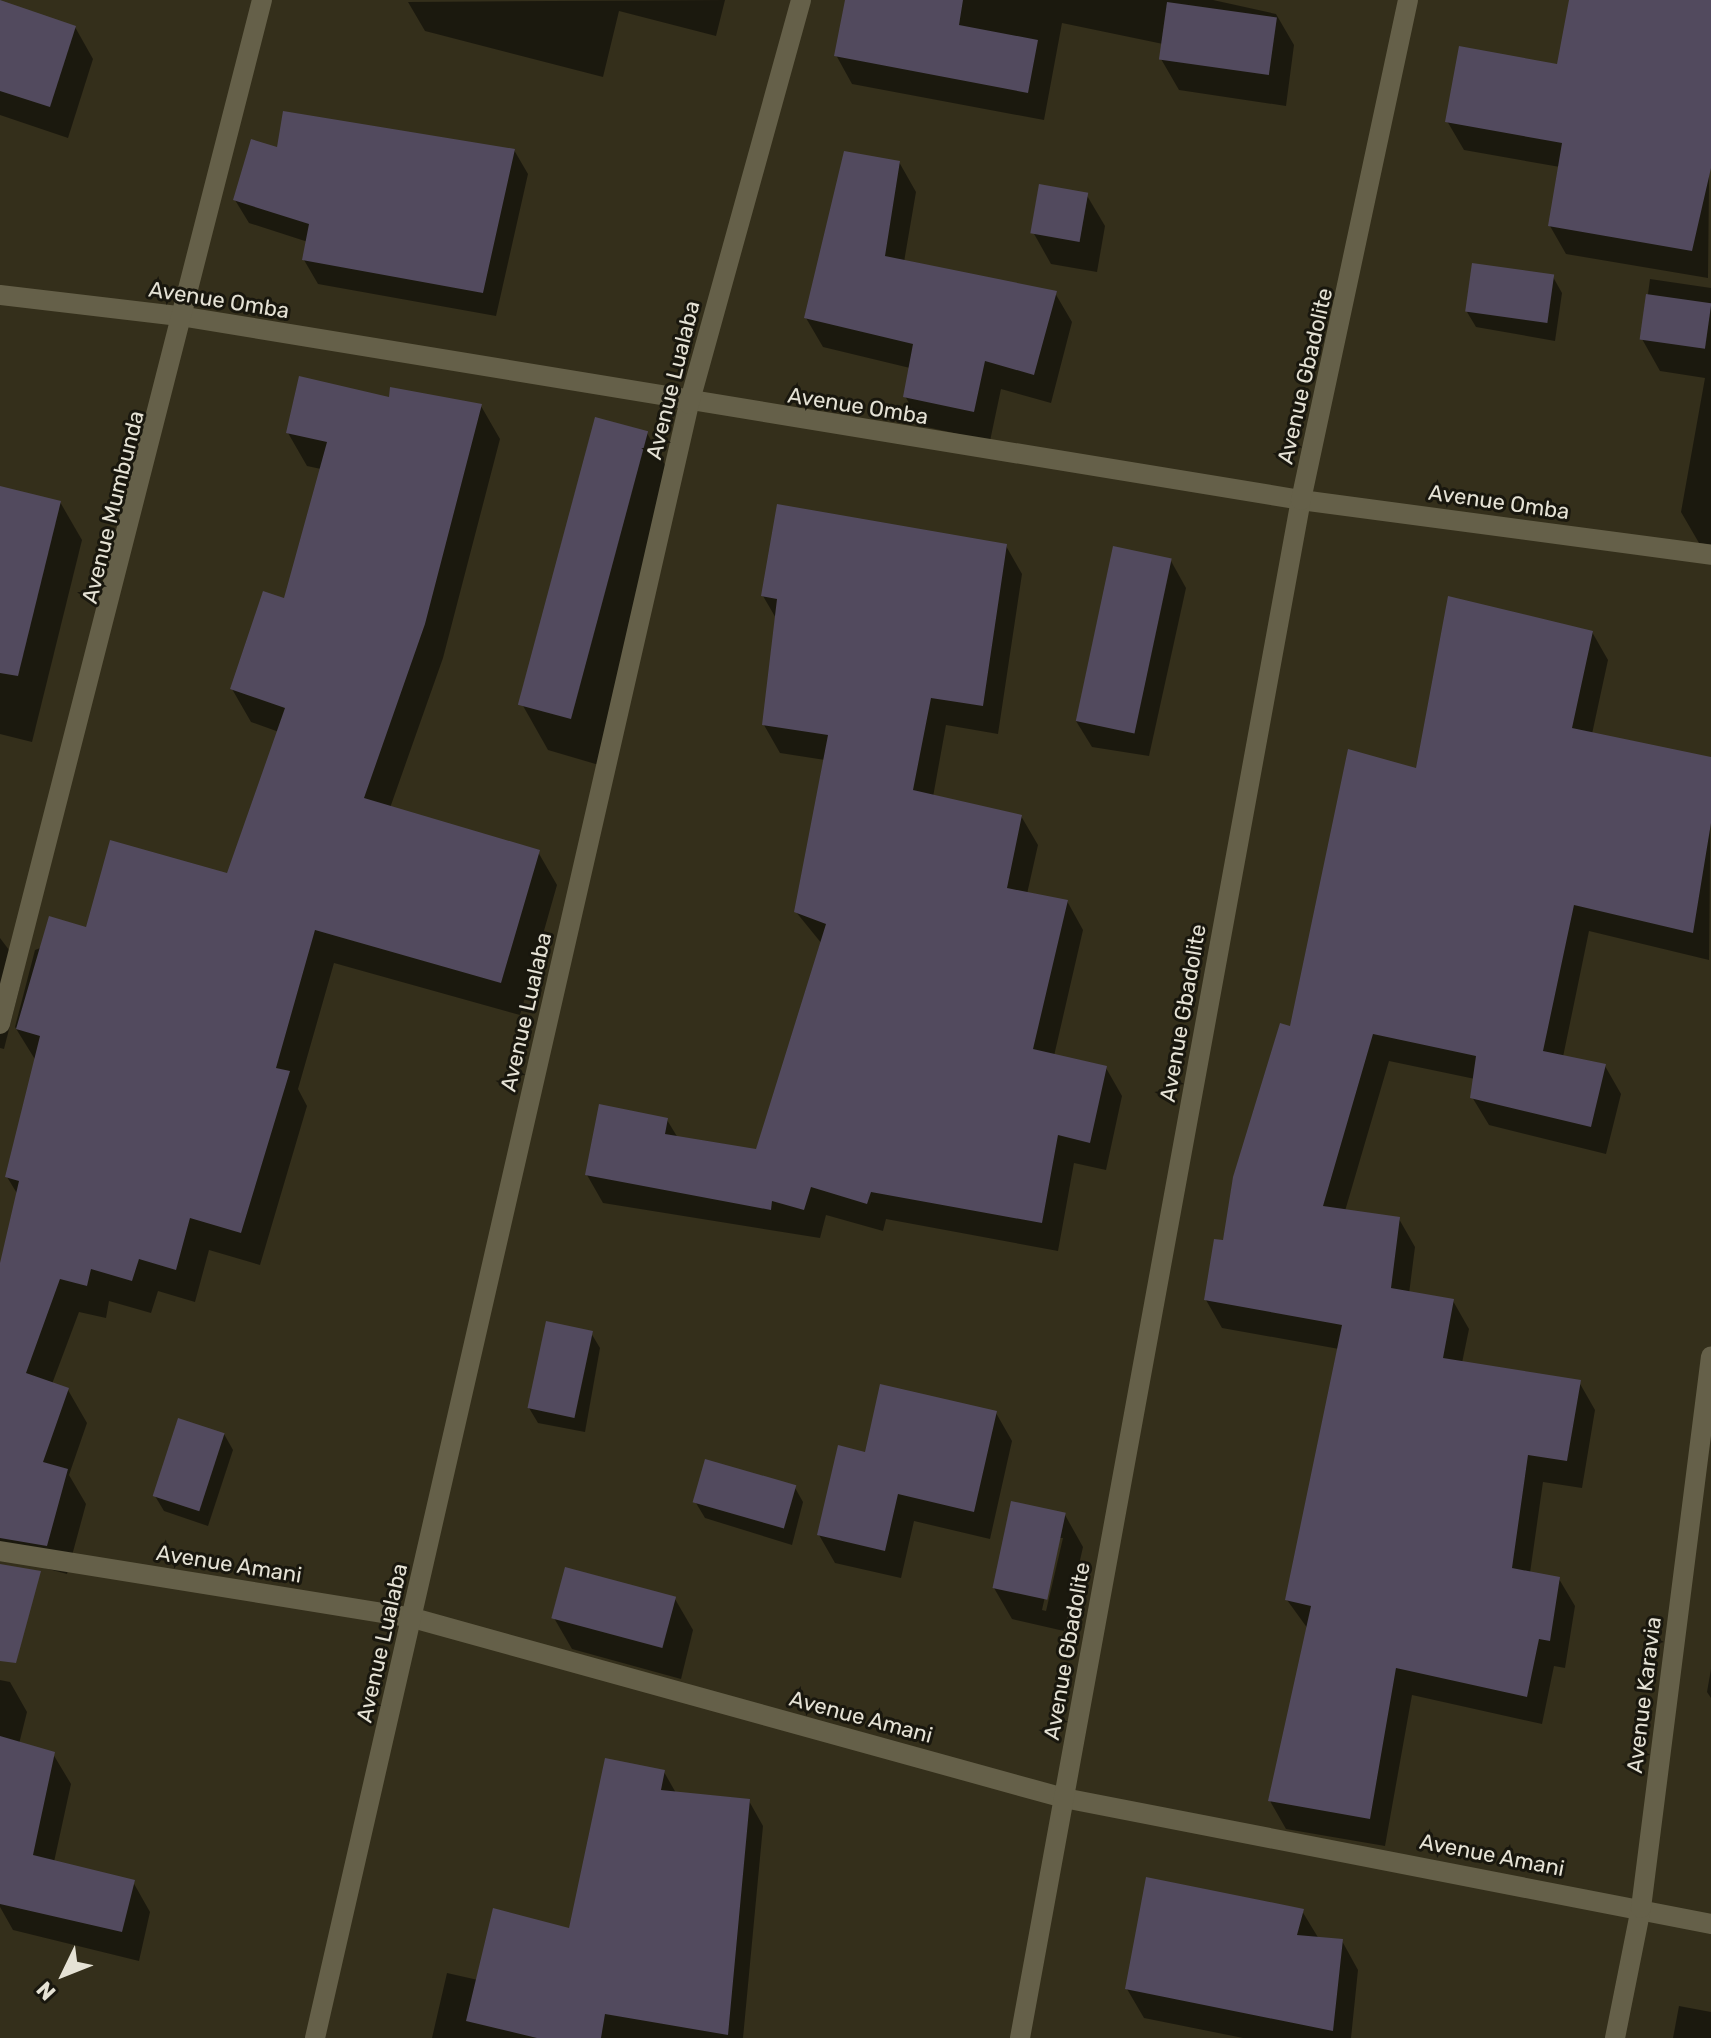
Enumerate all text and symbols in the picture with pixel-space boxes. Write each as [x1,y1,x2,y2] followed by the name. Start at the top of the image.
[147,276,291,324] street label: Avenue Omba
[1272,285,1338,467] street label: Avenue Gbadolite
[641,298,705,462] street label: Avenue Lualaba
[786,382,930,430] street label: Avenue Omba
[76,408,150,606] street label: Avenue Mumbunda
[1427,479,1571,525] street label: Avenue Omba
[1154,922,1212,1104] street label: Avenue Gbadolite
[495,930,557,1094] street label: Avenue Lualaba
[154,1539,304,1589] street label: Avenue Amani
[1038,1560,1096,1742] street label: Avenue Gbadolite
[351,1561,413,1725] street label: Avenue Lualaba
[1621,1615,1667,1775] street label: Avenue Karavia
[786,1685,936,1749] street label: Avenue Amani
[1417,1828,1567,1882] street label: Avenue Amani
[24,1934,104,2014] north arrow
[31,1976,61,2006] text: N

